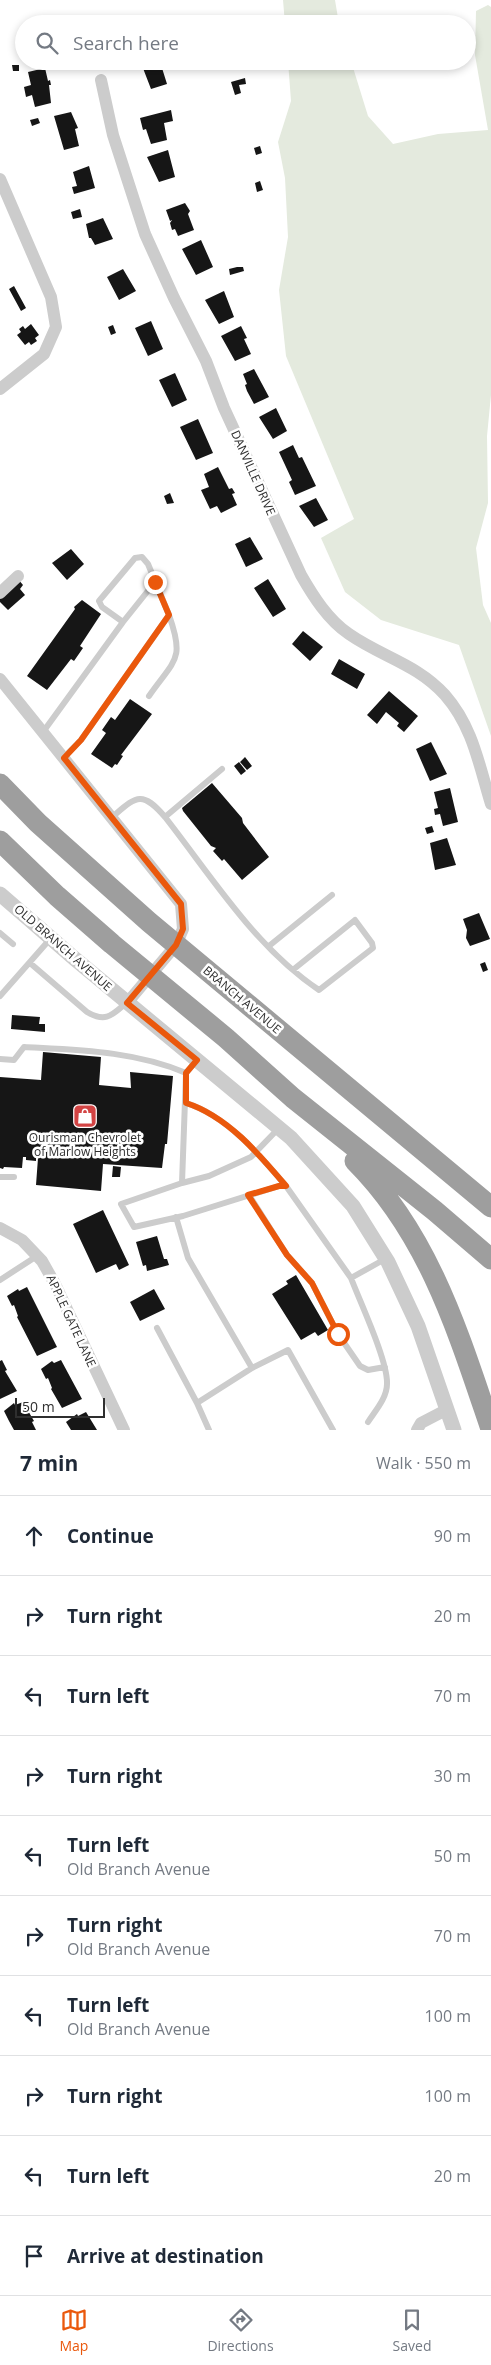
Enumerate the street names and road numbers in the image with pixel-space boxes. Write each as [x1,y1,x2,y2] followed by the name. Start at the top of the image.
[227,428,280,518] street label: DANVILLE DRIVE
[11,900,116,995] street label: OLD BRANCH AVENUE
[200,962,285,1037] street label: BRANCH AVENUE
[43,1272,100,1370] street label: APPLE GATE LANE

